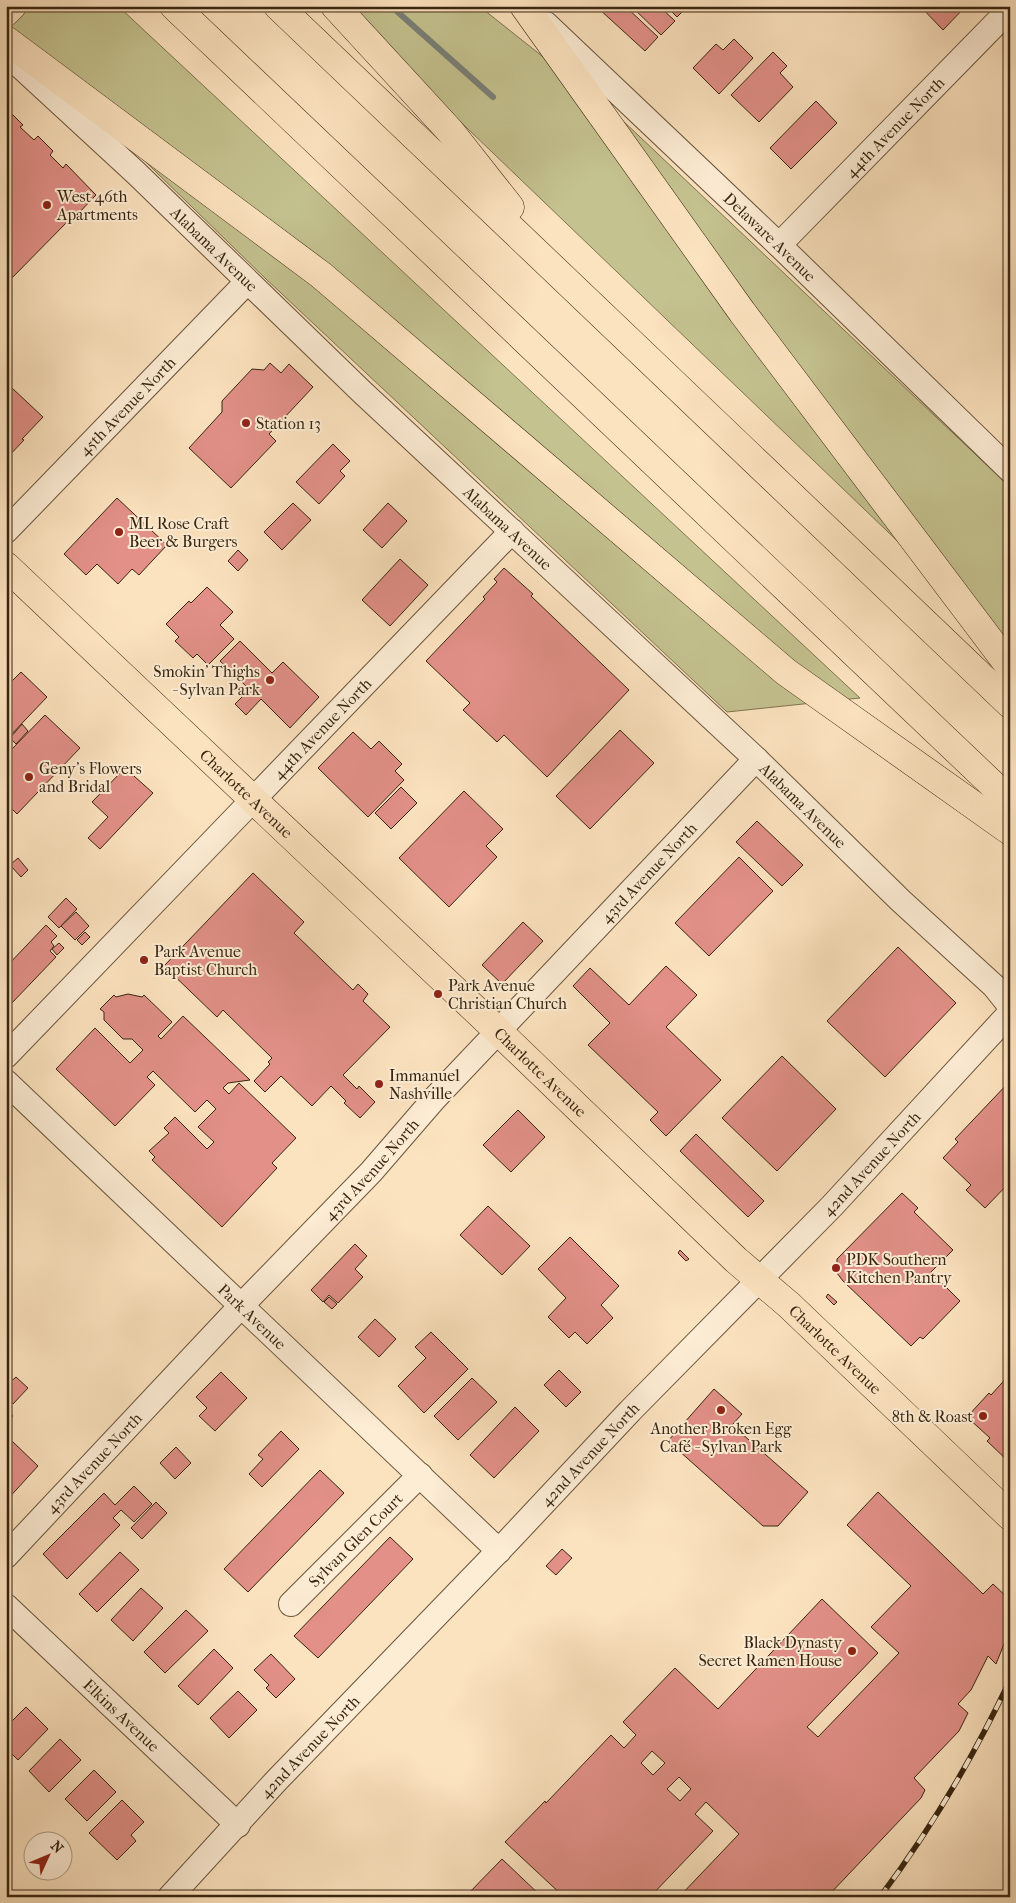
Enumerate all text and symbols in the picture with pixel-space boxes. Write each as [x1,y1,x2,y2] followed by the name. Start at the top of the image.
[841,73,948,182] street label: 44th Avenue North
[56,187,138,224] place label: West 46th Apartments
[720,189,820,286] street label: Delaware Avenue
[41,199,53,211] marker: West 46th Apartments
[166,202,262,296] street label: Alabama Avenue
[75,353,180,460] street label: 45th Avenue North
[256,414,321,433] place label: Station 13
[240,417,252,429] marker: Station 13
[459,482,556,574] street label: Alabama Avenue
[129,514,238,551] place label: ML Rose Craft Beer & Burgers
[113,526,125,538] marker: ML Rose Craft Beer & Burgers
[153,662,261,699] place label: Smokin' Thighs - Sylvan Park
[264,674,276,686] marker: Smokin' Thighs - Sylvan Park
[269,674,375,783] street label: 44th Avenue North
[196,745,297,842] street label: Charlotte Avenue
[755,758,850,852] street label: Alabama Avenue
[39,759,142,796] place label: Geny's Flowers and Bridal
[23,771,35,783] marker: Geny's Flowers and Bridal
[597,819,701,927] street label: 43rd Avenue North
[154,942,257,979] place label: Park Avenue Baptist Church
[138,954,150,966] marker: Park Avenue Baptist Church
[448,976,567,1013] place label: Park Avenue Christian Church
[432,988,444,1000] marker: Park Avenue Christian Church
[490,1024,590,1121] street label: Charlotte Avenue
[389,1066,460,1103] place label: Immanuel Nashville
[373,1078,385,1090] marker: Immanuel Nashville
[819,1107,925,1220] street label: 42nd Avenue North
[320,1115,423,1225] street label: 43rd Avenue North
[846,1250,952,1287] place label: PDK Southern Kitchen Pantry
[830,1262,842,1274] marker: PDK Southern Kitchen Pantry
[214,1280,290,1354] street label: Park Avenue
[785,1301,885,1398] street label: Charlotte Avenue
[537,1399,643,1511] street label: 42nd Avenue North
[715,1404,727,1416] marker: Another Broken Egg Café - Sylvan Park
[892,1407,973,1426] place label: 8th & Roast
[42,1409,146,1517] street label: 43rd Avenue North
[977,1410,989,1422] marker: 8th & Roast
[650,1419,792,1456] place label: Another Broken Egg Café - Sylvan Park
[305,1489,407,1591] street label: Sylvan Glen Court
[699,1633,842,1670] place label: Black Dynasty Secret Ramen House
[846,1645,858,1657] marker: Black Dynasty Secret Ramen House
[79,1675,163,1756] street label: Elkins Avenue
[256,1692,364,1803] street label: 42nd Avenue North
[22,1830,72,1880] north arrow
[47,1838,67,1857] text: N

